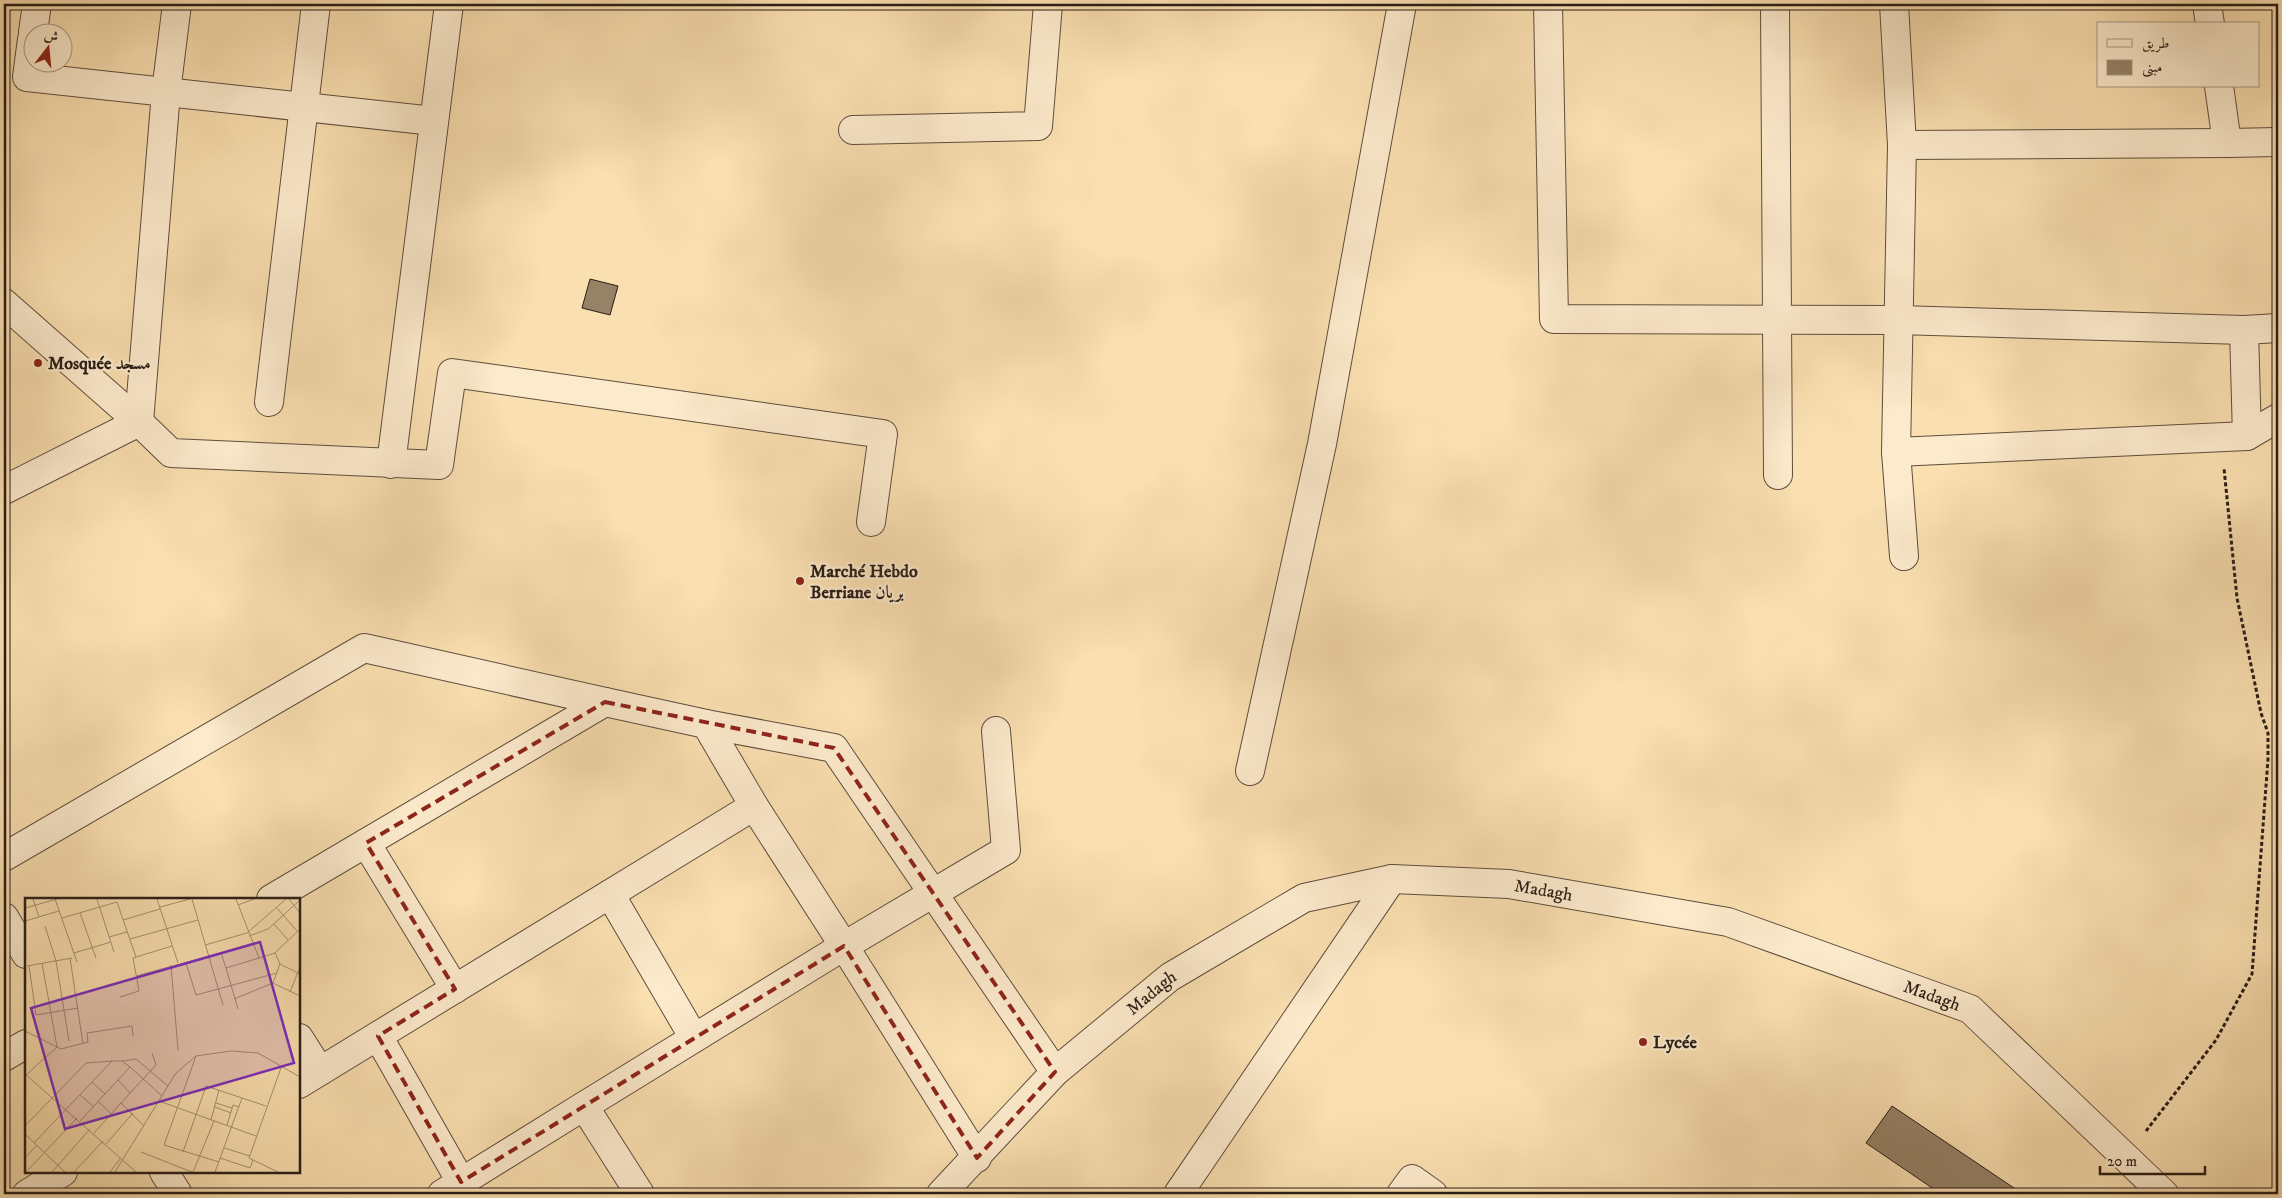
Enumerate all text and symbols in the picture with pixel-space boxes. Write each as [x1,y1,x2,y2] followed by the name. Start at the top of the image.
[22,22,72,72] north arrow
[2097,22,2260,88] legend
[42,26,61,47] text: ش
[2142,34,2169,53] text: طريق
[2142,58,2162,78] text: مبنى
[48,353,151,375] place label: Mosquée مسجد
[32,357,44,369] marker: Mosquée مسجد
[810,561,918,604] place label: Marché Hebdo Berriane بريان
[794,575,806,587] marker: Marché Hebdo Berriane بريان
[1513,875,1575,907] street label: Madagh
[25,898,300,1173] inset map
[1122,965,1181,1020] street label: Madagh
[1900,976,1964,1017] street label: Madagh
[1653,1032,1697,1054] place label: Lycée
[1637,1036,1649,1048] marker: Lycée
[2100,1143,2204,1175] scale bar
[2107,1152,2137,1171] text: 20 m

